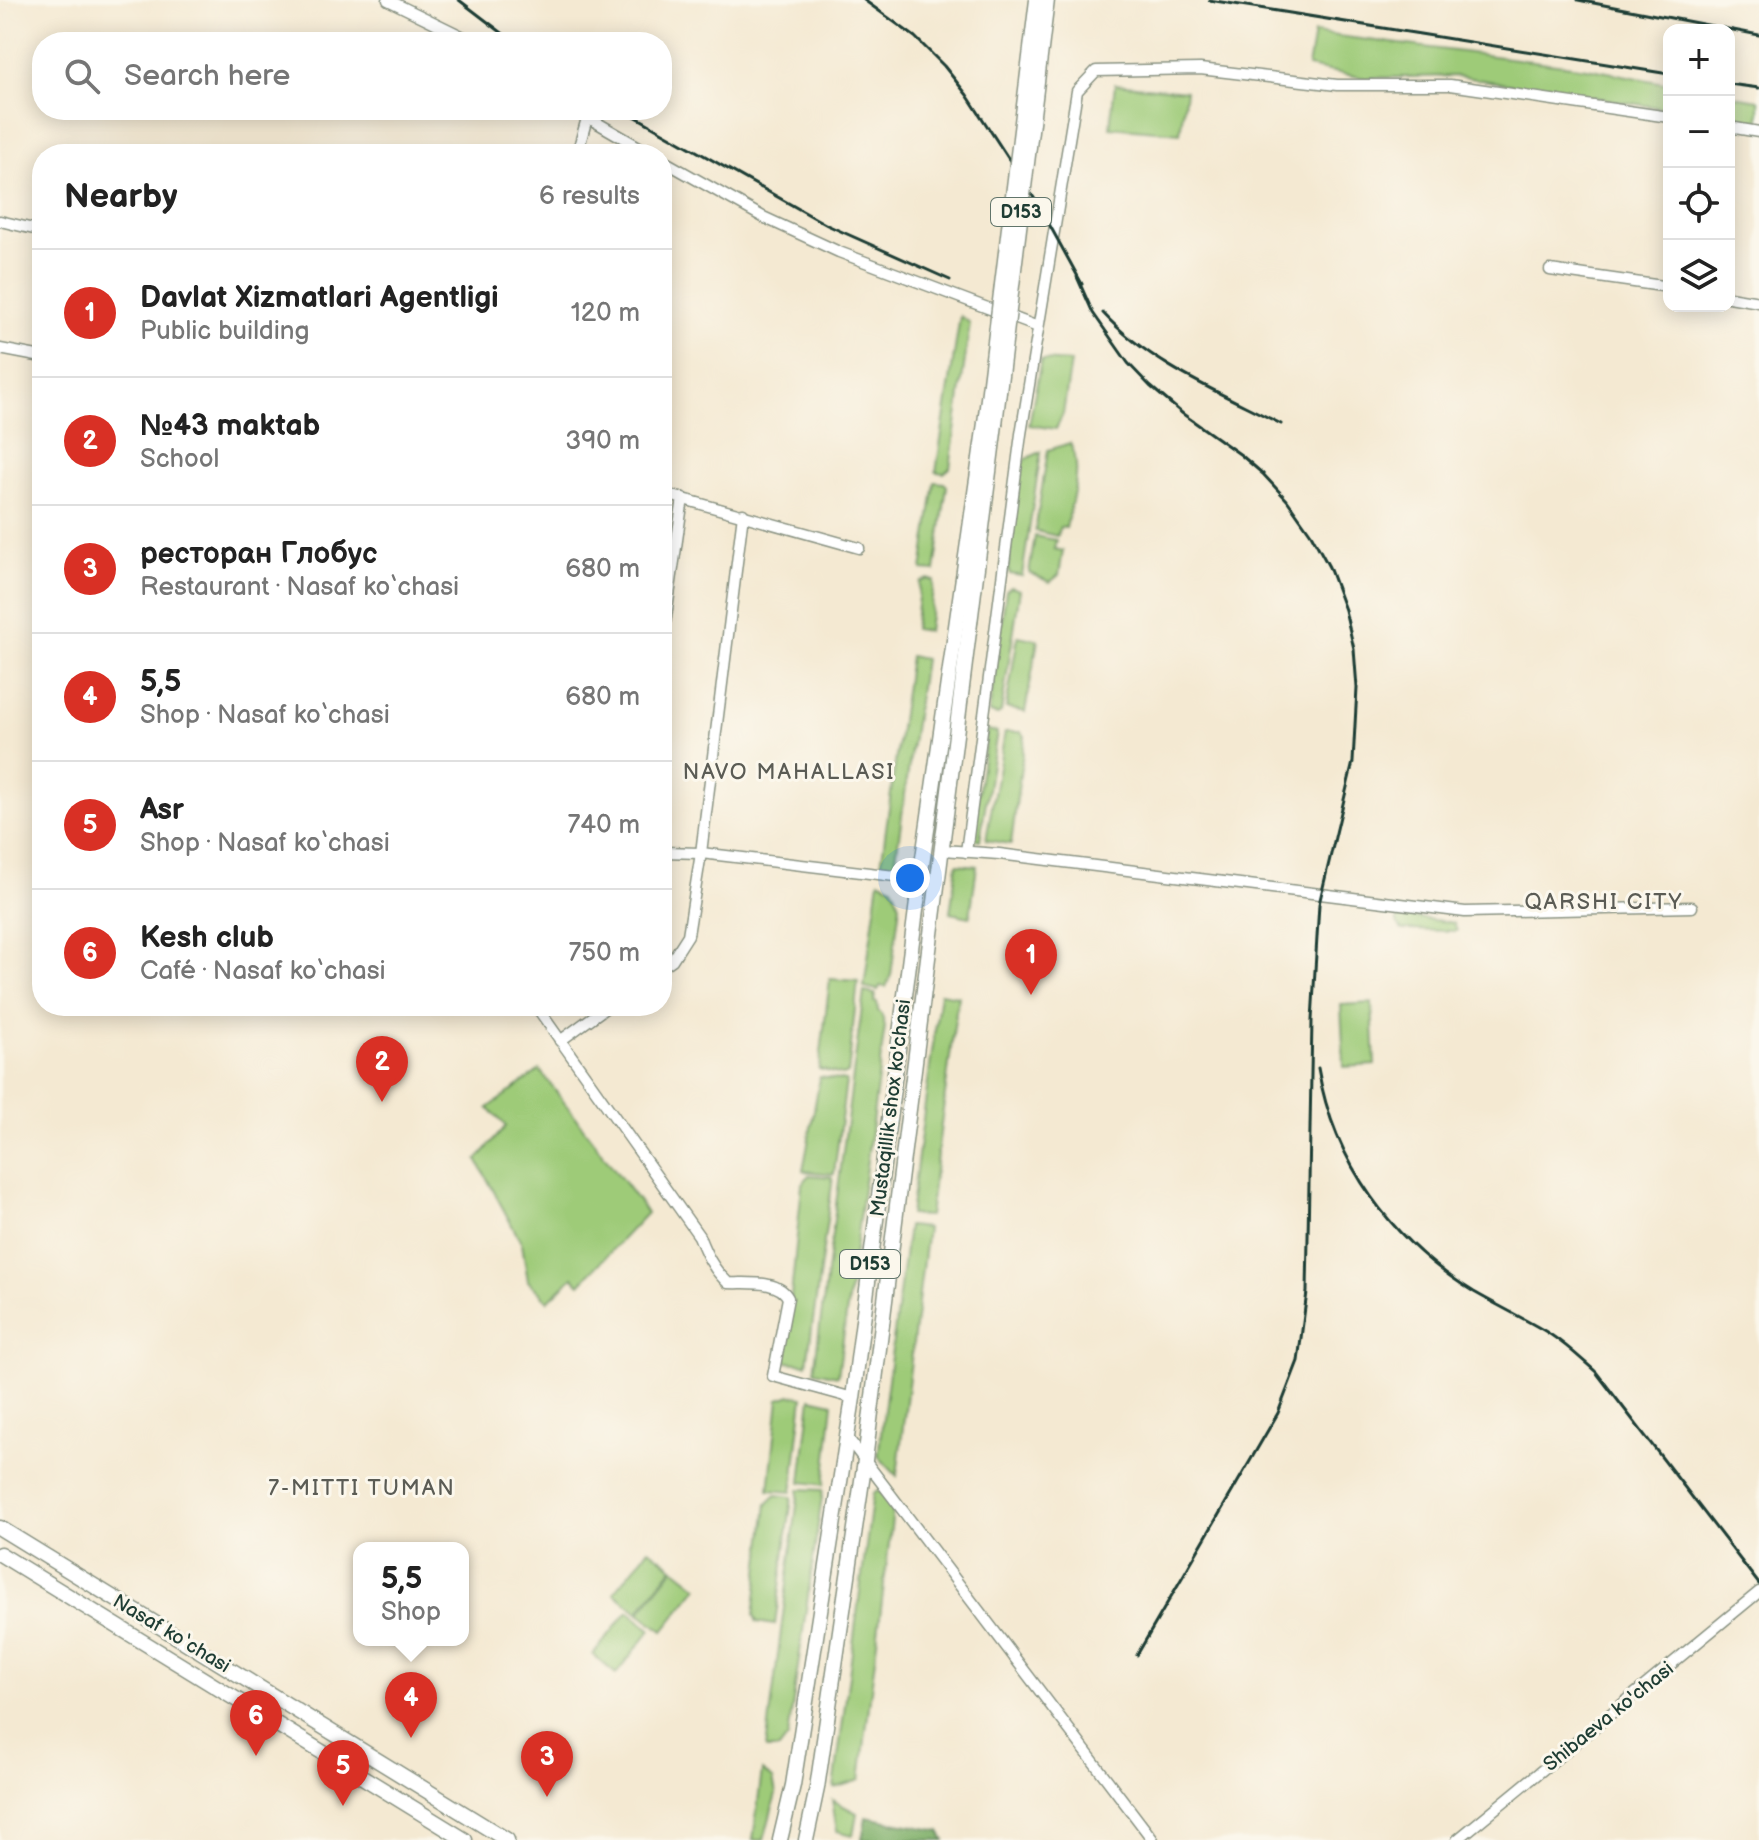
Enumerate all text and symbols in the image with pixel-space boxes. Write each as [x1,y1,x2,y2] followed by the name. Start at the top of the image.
[1663,24,1735,312] map controls
[1663,24,1735,96] button: +
[32,32,672,120] search box
[60,54,104,98] icon: search
[124,58,290,94] text: Search here
[1663,96,1735,168] button: −
[1663,168,1735,240] button: locate
[64,176,178,217] text: Nearby
[539,181,640,212] text: 6 results
[991,198,1051,226] road number: D153
[1663,240,1735,312] button: layers
[140,280,499,316] text: Davlat Xizmatlari Agentligi
[85,298,95,329] text: 1
[571,298,640,329] text: 120 m
[140,316,309,347] text: Public building
[140,408,320,444] text: №43 maktab
[82,426,98,457] text: 2
[565,426,640,457] text: 390 m
[140,444,219,475] text: School
[140,536,377,572] text: ресторан Глобус
[82,554,98,585] text: 3
[565,554,640,585] text: 680 m
[140,572,459,603] text: Restaurant · Nasaf ko‘chasi
[140,664,181,700] text: 5,5
[82,682,98,713] text: 4
[565,682,640,713] text: 680 m
[140,700,390,731] text: Shop · Nasaf ko‘chasi
[683,759,895,786] district label: NAVO MAHALLASI
[140,792,184,828] text: Asr
[82,810,98,841] text: 5
[568,810,640,841] text: 740 m
[140,828,390,859] text: Shop · Nasaf ko‘chasi
[890,858,930,898] your location
[1525,889,1683,916] district label: QARSHI CITY
[140,920,274,956] text: Kesh club
[1005,929,1057,995] pin: 1
[82,938,98,969] text: 6
[569,938,640,969] text: 750 m
[140,956,386,987] text: Café · Nasaf ko‘chasi
[866,998,916,1218] street label: Mustaqillik shox ko'chasi
[356,1036,408,1102] pin: 2
[840,1250,900,1278] road number: D153
[268,1475,456,1502] district label: 7-MITTI TUMAN
[353,1542,469,1646] popup
[381,1561,422,1597] text: 5,5
[108,1589,235,1678] street label: Nasaf ko‘chasi
[381,1597,441,1628] text: Shop
[1539,1657,1679,1777] street label: Shibaeva ko'chasi
[385,1672,437,1738] pin: 4
[230,1690,282,1756] pin: 6
[521,1731,573,1797] pin: 3
[317,1740,369,1806] pin: 5

